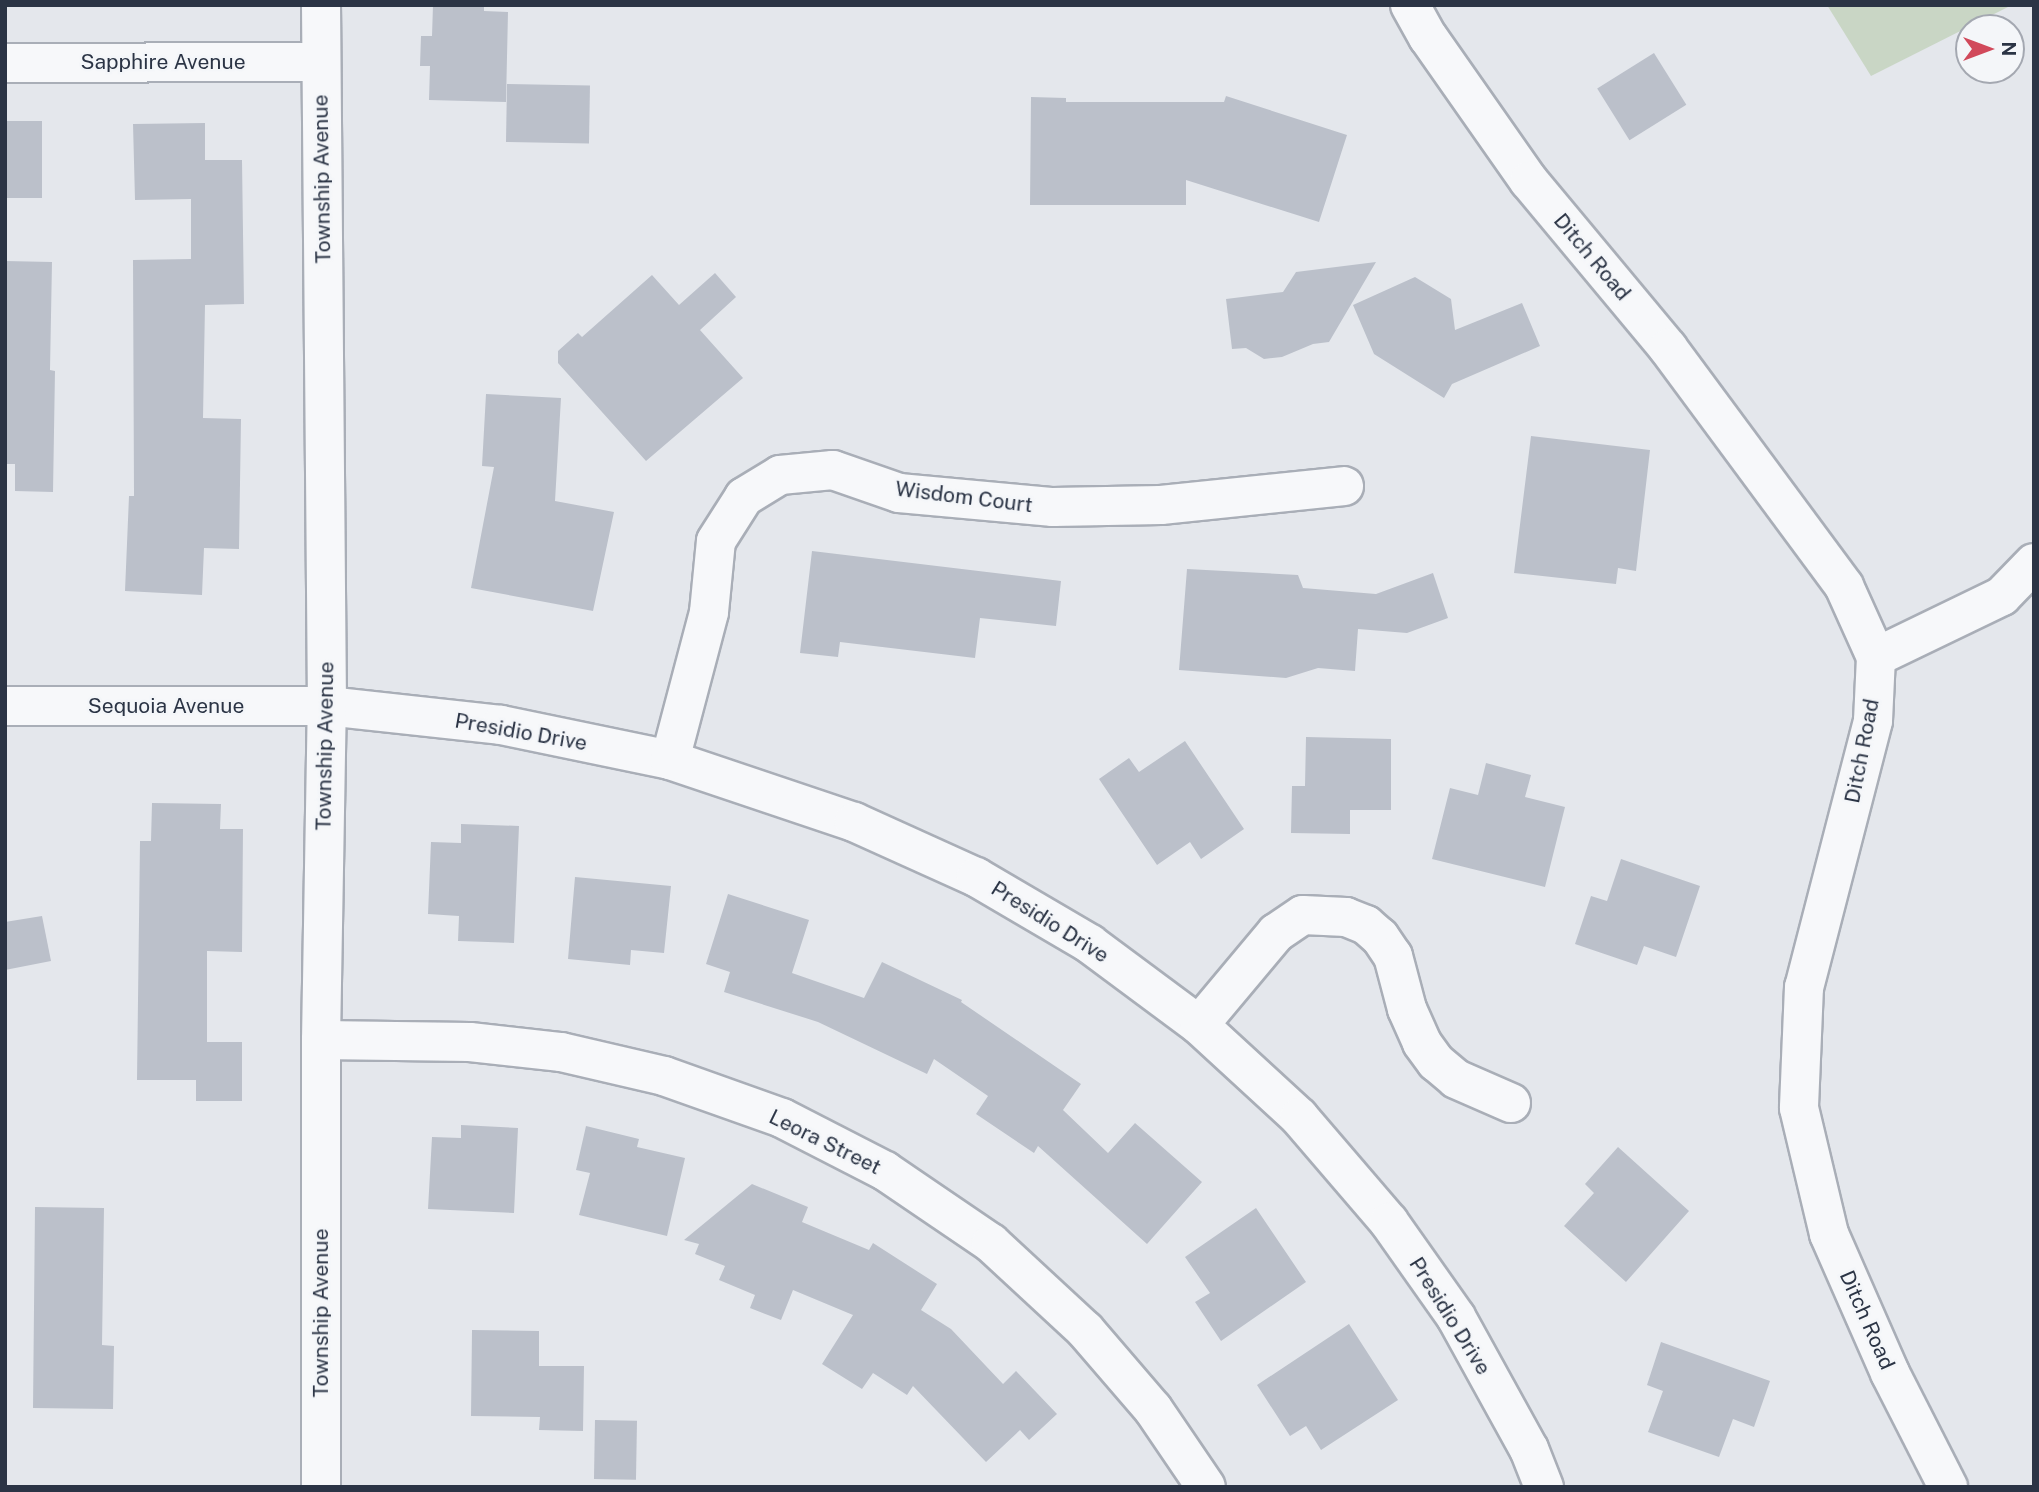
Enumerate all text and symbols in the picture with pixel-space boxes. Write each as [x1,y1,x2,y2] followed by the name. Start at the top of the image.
[1955,14,2025,84] north arrow
[1998,42,2020,56] text: N
[80,49,246,75] street label: Sapphire Avenue
[308,94,336,264] street label: Township Avenue
[1548,208,1636,306] street label: Ditch Road
[894,476,1034,518] street label: Wisdom Court
[311,661,339,831] street label: Township Avenue
[88,693,244,719] street label: Sequoia Avenue
[1840,697,1884,805] street label: Ditch Road
[453,708,589,756] street label: Presidio Drive
[986,876,1114,968] street label: Presidio Drive
[765,1104,885,1180] street label: Leora Street
[308,1229,334,1397] street label: Township Avenue
[1404,1252,1496,1380] street label: Presidio Drive
[1834,1267,1900,1373] street label: Ditch Road

